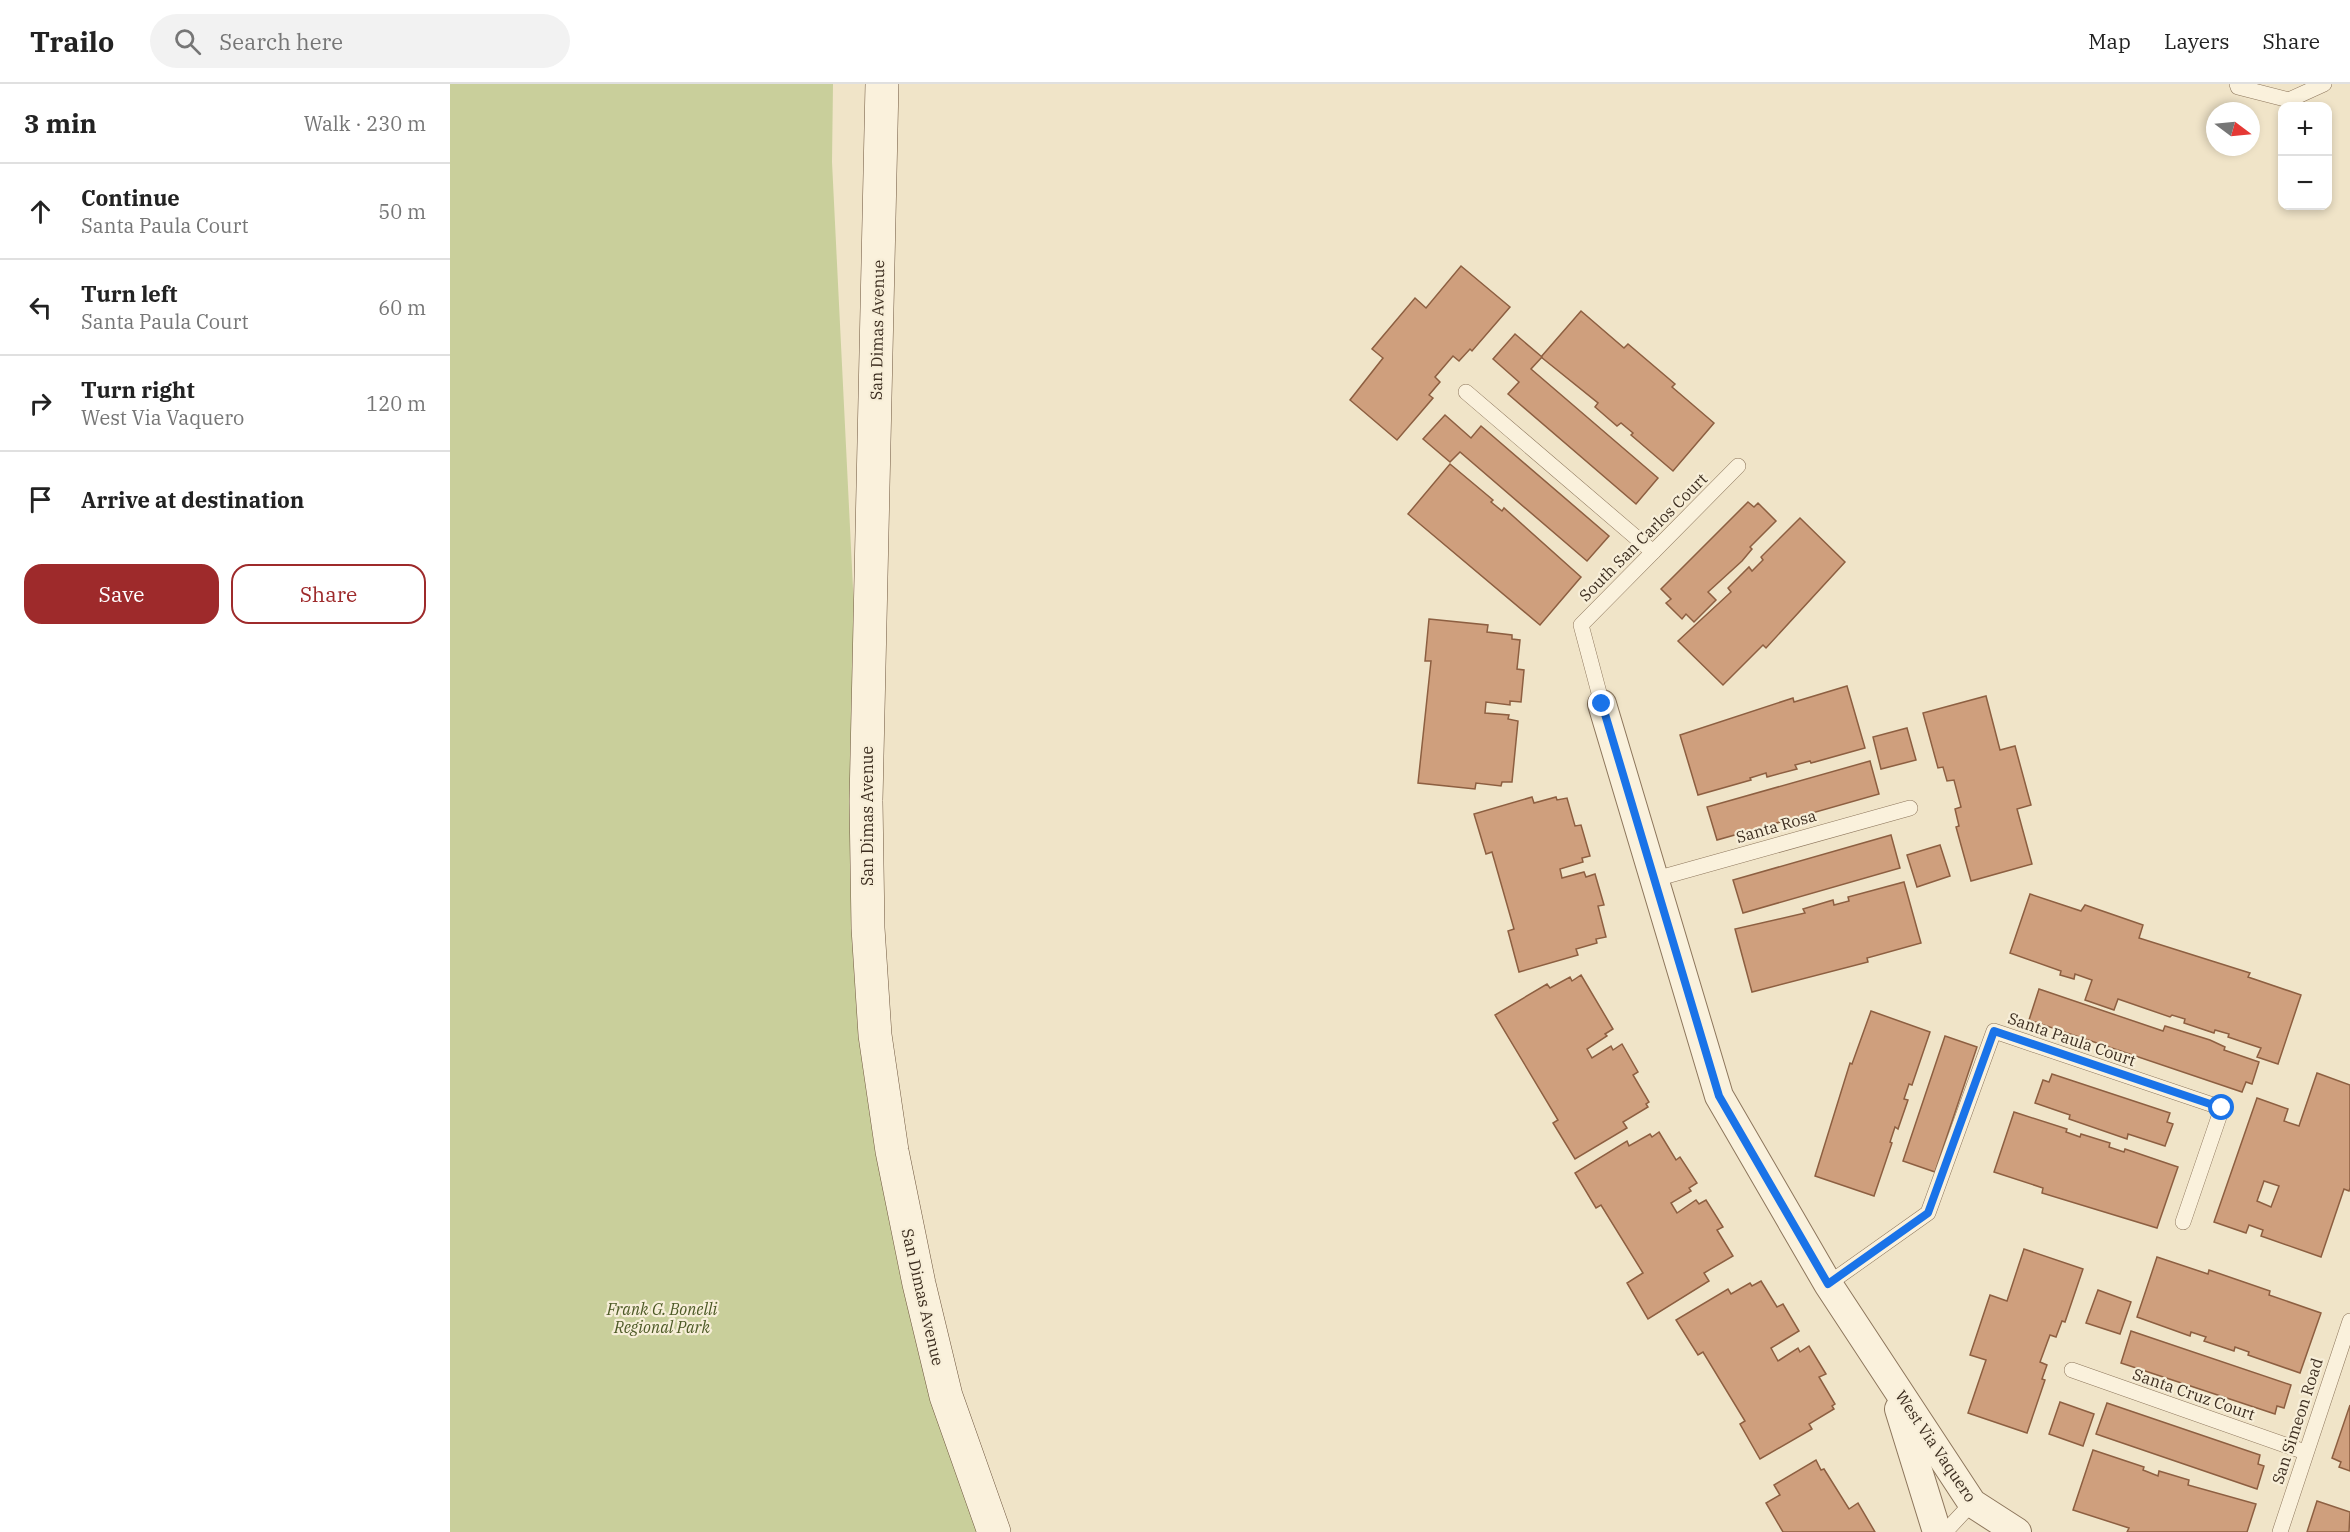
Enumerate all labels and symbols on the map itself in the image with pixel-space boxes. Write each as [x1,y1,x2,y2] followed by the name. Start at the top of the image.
[2206,102,2260,156] north arrow
[866,260,888,400] street label: San Dimas Avenue
[1575,468,1712,605] street label: South San Carlos Court
[1588,690,1614,716] route end
[857,746,877,886] street label: San Dimas Avenue
[1734,805,1819,847] street label: Santa Rosa
[2005,1008,2139,1070] street label: Santa Paula Court
[2208,1094,2234,1120] route start
[897,1226,949,1368] street label: San Dimas Avenue
[606,1299,717,1337] park label: Frank G. Bonelli Regional Park
[2267,1355,2327,1487] street label: San Simeon Road
[2130,1364,2258,1424] street label: Santa Cruz Court
[1891,1386,1981,1506] street label: West Via Vaquero

